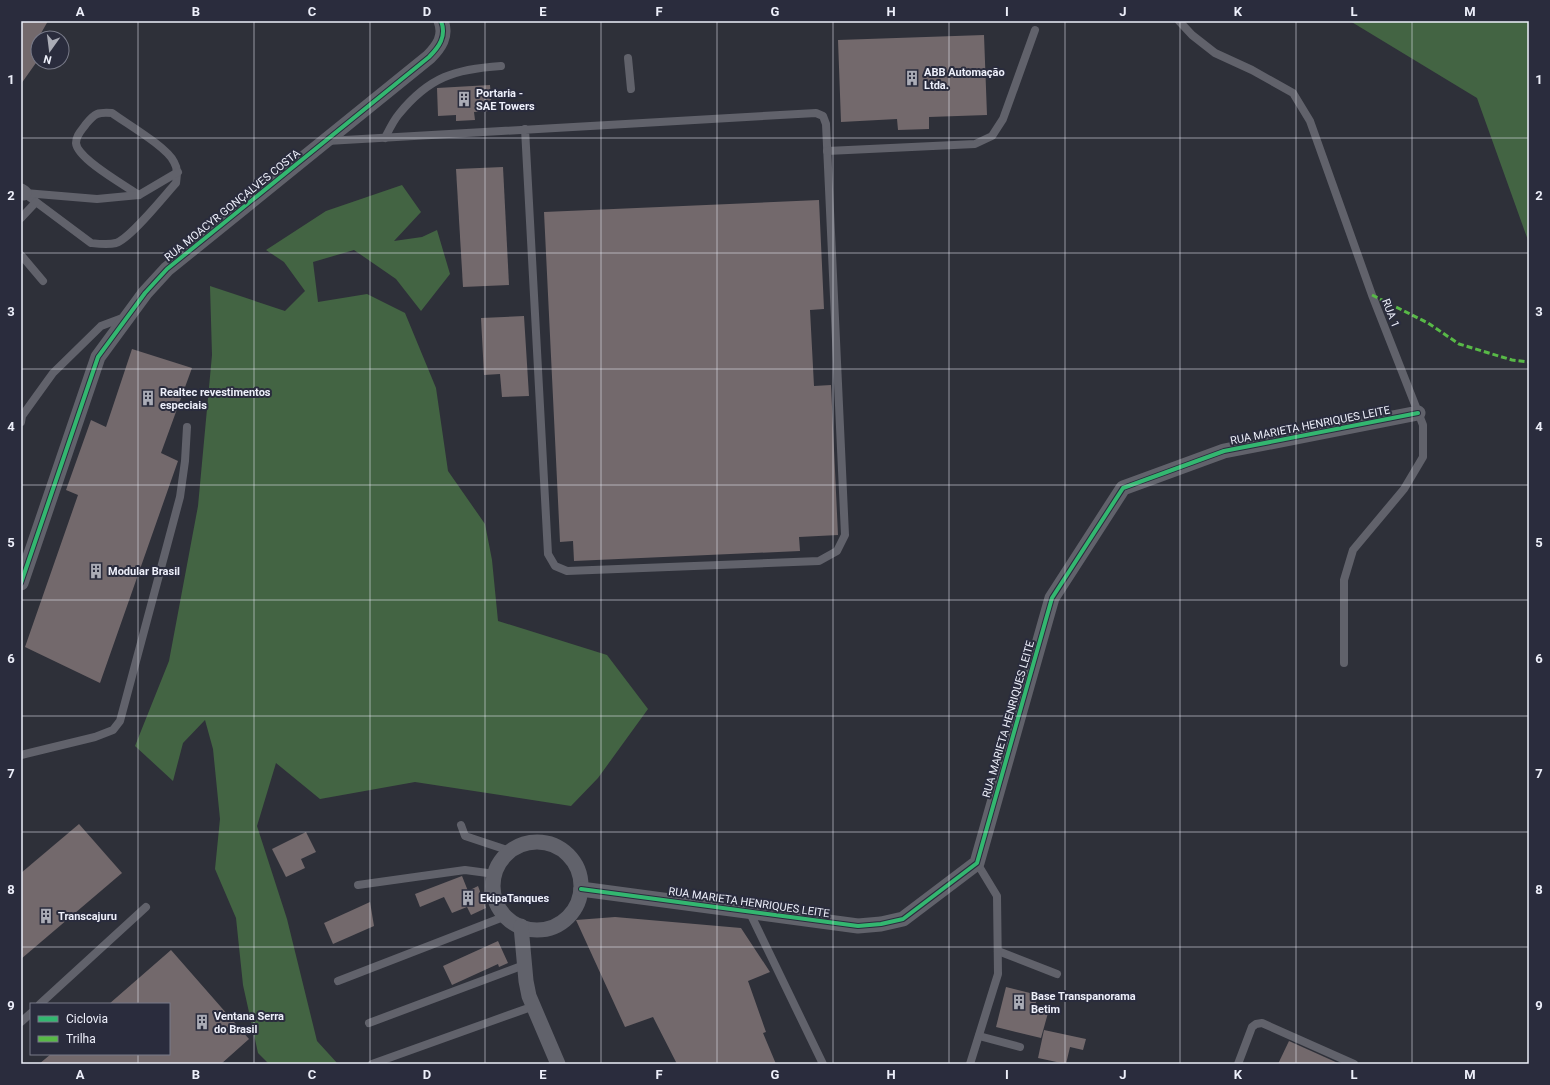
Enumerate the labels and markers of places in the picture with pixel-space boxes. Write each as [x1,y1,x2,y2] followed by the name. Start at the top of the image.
[924,66,1005,92] place label: ABB Automação Ltda.
[903,69,921,87] building icon: ABB Automação Ltda.
[476,87,535,113] place label: Portaria - SAE Towers
[455,90,473,108] building icon: Portaria - SAE Towers
[160,386,271,412] place label: Realtec revestimentos especiais
[139,389,157,407] building icon: Realtec revestimentos especiais
[87,562,105,580] building icon: Modular Brasil
[108,565,180,578] place label: Modular Brasil
[459,889,477,907] building icon: EkipaTanques
[480,892,549,905] place label: EkipaTanques
[37,907,55,925] building icon: Transcajuru
[58,910,117,923] place label: Transcajuru
[1031,990,1136,1016] place label: Base Transpanorama Betim
[1010,993,1028,1011] building icon: Base Transpanorama Betim
[214,1010,284,1036] place label: Ventana Serra do Brasil
[193,1013,211,1031] building icon: Ventana Serra do Brasil

